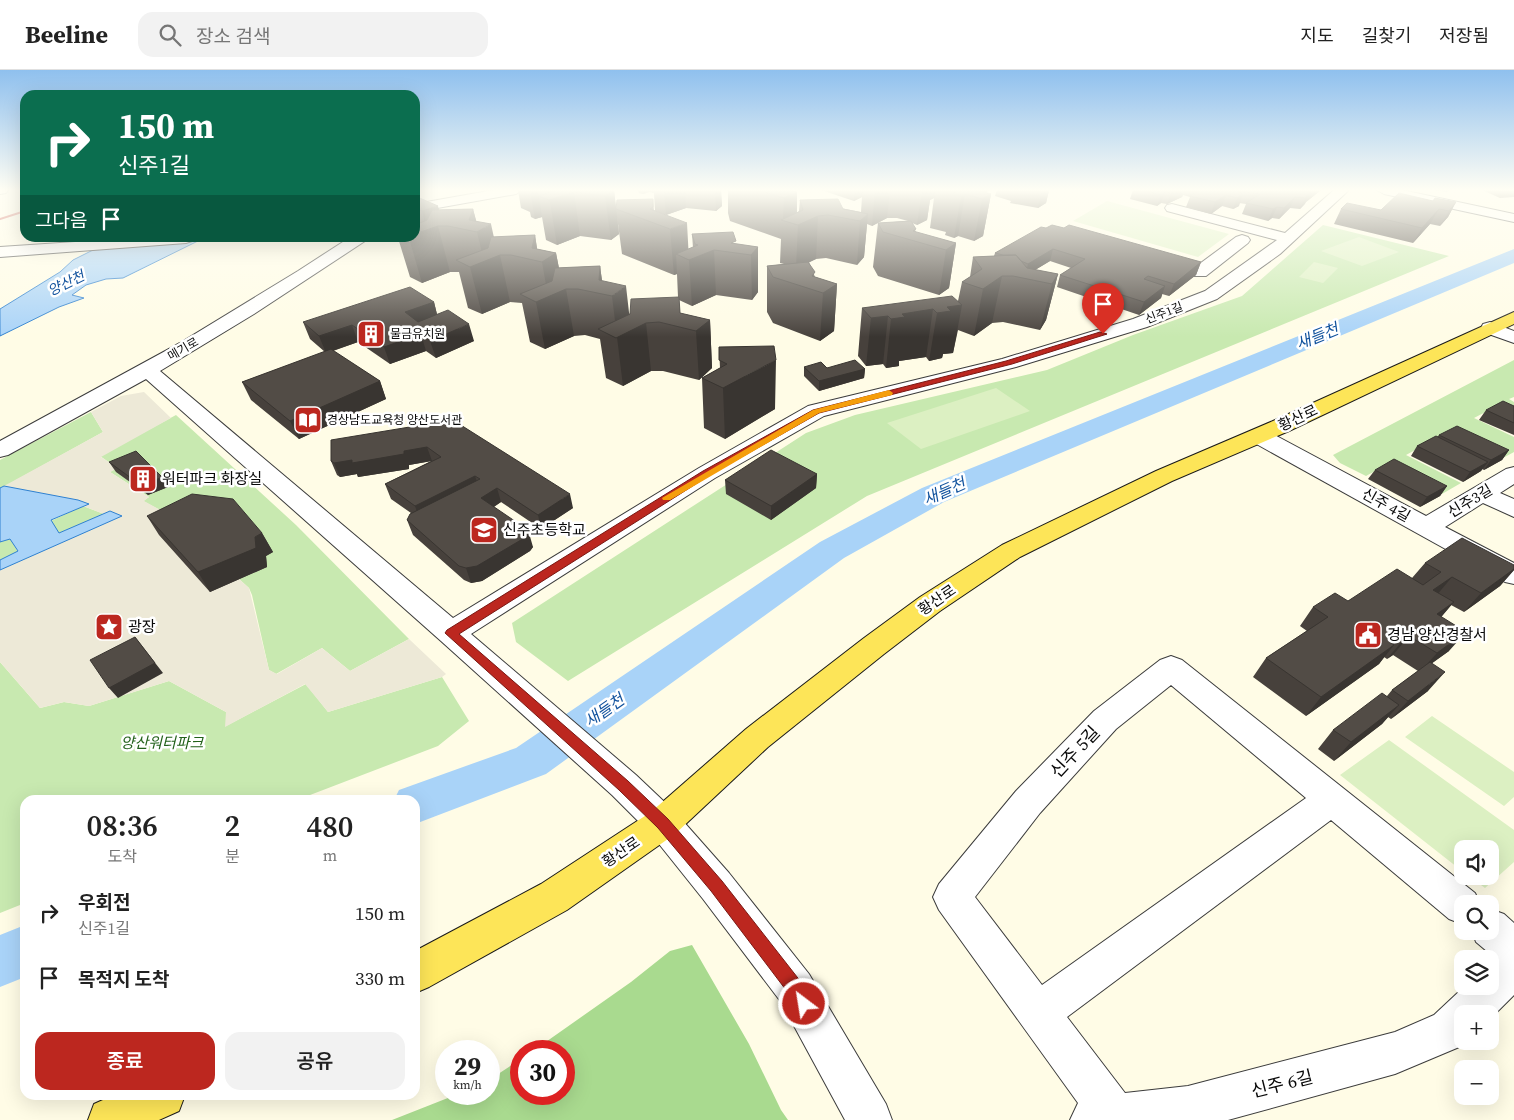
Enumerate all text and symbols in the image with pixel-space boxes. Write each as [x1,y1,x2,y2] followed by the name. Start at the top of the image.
[138,12,488,57] search box
[25,18,108,51] text: Beeline
[156,21,184,49] icon: search
[196,23,270,49] text: 장소 검색
[1301,23,1334,48] text: 지도
[1362,23,1411,48] text: 길찾기
[1439,23,1489,48] text: 저장됨
[118,102,214,150] text: 150 m
[35,110,100,175] icon: right
[118,150,190,180] text: 신주1길
[97,205,125,233] icon: arrive
[35,207,87,233] text: 그다음
[44,265,89,300] water label: 양산천
[1082,283,1124,334] pin
[1089,290,1117,318] icon: arrive
[1143,299,1185,327] street label: 신주1길
[1292,317,1344,354] water label: 새들천
[356,319,386,349] building icon: 물금유치원
[390,326,445,342] place label: 물금유치원
[165,334,201,364] street label: 메기로
[1275,399,1321,436] street label: 황산로
[293,405,323,435] library icon: 경상남도교육청 양산도서관
[327,412,462,428] place label: 경상남도교육청 양산도서관
[128,464,158,494] building icon: 워터파크 화장실
[162,468,262,489] place label: 워터파크 화장실
[919,471,971,510] water label: 새들천
[1443,479,1496,522] street label: 신주3길
[1358,483,1414,526] street label: 신주 4길
[469,515,499,545] school or university icon: 신주초등학교
[503,519,586,540] place label: 신주초등학교
[914,579,960,620] street label: 황산로
[94,612,124,642] place icon: 광장
[128,616,156,637] place label: 광장
[1353,620,1383,650] public building icon: 경남 양산경찰서
[1387,624,1487,645] place label: 경남 양산경찰서
[580,687,630,732] water label: 새들천
[1044,720,1105,783] street label: 신주 5길
[121,732,205,753] park label: 양산워터파크
[87,805,158,846] text: 08:36
[224,805,240,846] text: 2
[307,806,353,847] text: 480
[598,831,644,872] street label: 황산로
[1454,840,1499,1105] map controls
[1454,840,1499,885] button: sound
[323,844,337,866] text: m
[108,845,137,867] text: 도착
[225,845,240,867] text: 분
[78,889,130,915] text: 우회전
[1454,895,1499,940] button: search
[35,899,63,927] icon: right
[355,900,405,926] text: 150 m
[78,917,130,939] text: 신주1길
[1454,950,1499,995] button: layers
[35,964,63,992] icon: arrive
[355,965,405,991] text: 330 m
[78,966,169,992] text: 목적지 도착
[777,977,829,1029] position arrow
[1454,1005,1499,1050] button: +
[35,1032,215,1090] button: 종료
[225,1032,405,1090] button: 공유
[510,1040,575,1105] speed limit sign: 30
[454,1049,481,1083] text: 29
[1454,1060,1499,1105] button: −
[1248,1064,1315,1103] street label: 신주 6길
[453,1077,482,1093] text: km/h

